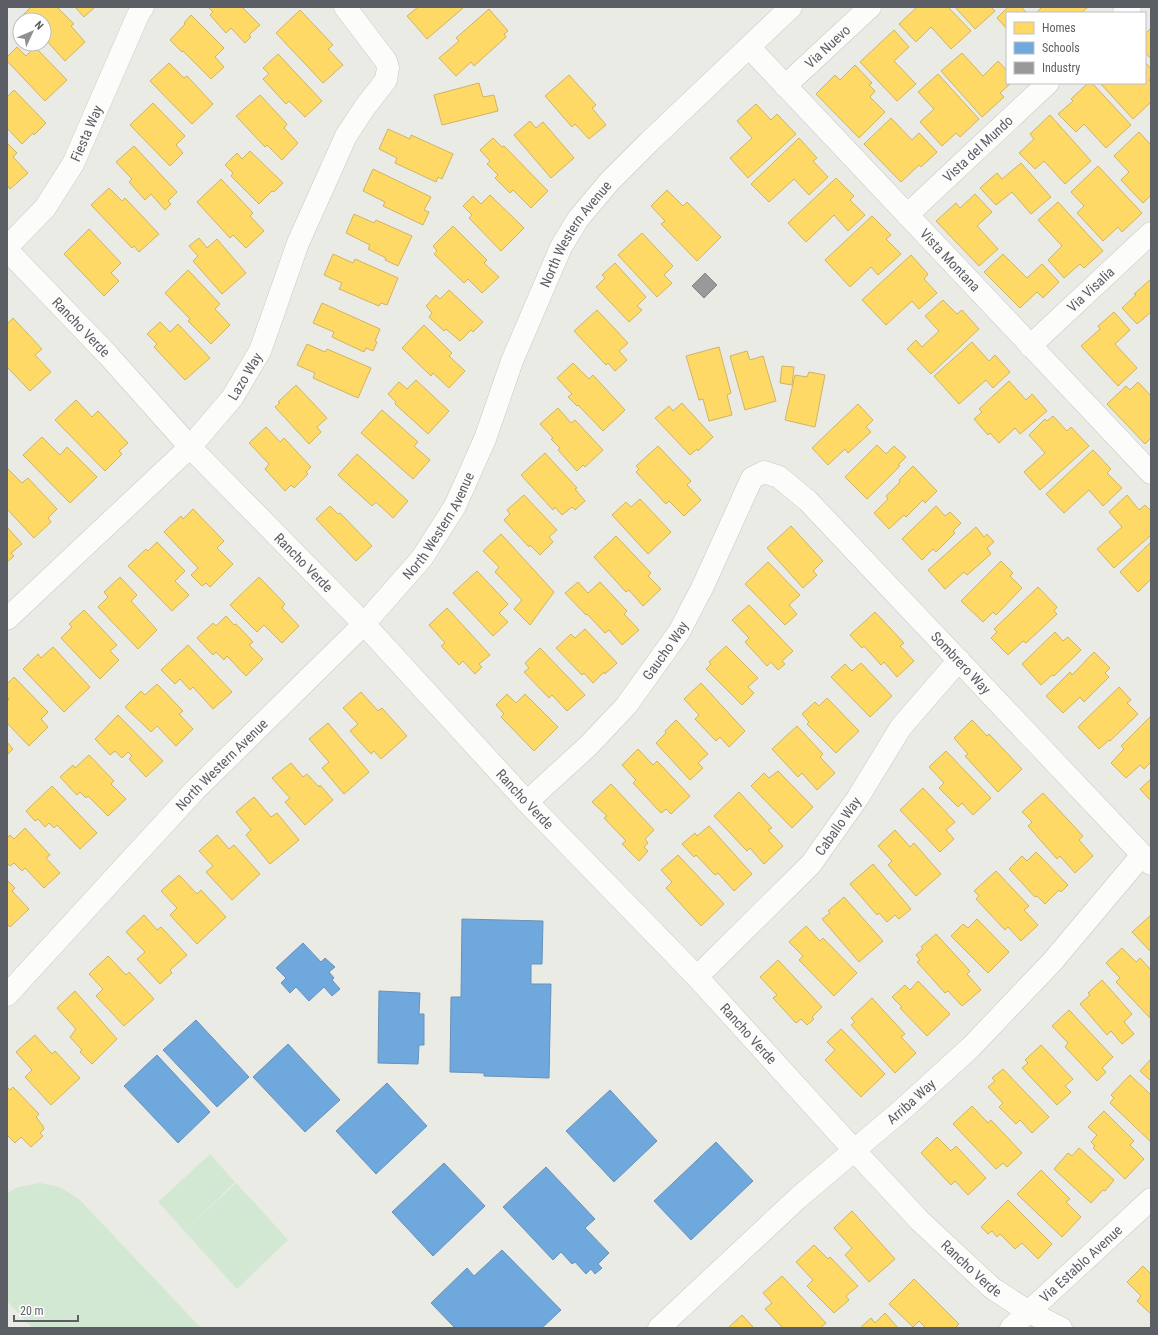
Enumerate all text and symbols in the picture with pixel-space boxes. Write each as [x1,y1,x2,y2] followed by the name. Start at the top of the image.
[12,12,52,52] north arrow
[1006,12,1146,84] legend
[32,18,46,33] text: N
[1042,21,1076,35] text: Homes
[802,22,853,71] street label: Via Nuevo
[1042,41,1080,55] text: Schools
[1042,61,1080,75] text: Industry
[67,103,106,164] street label: Fiesta Way
[940,112,1016,185] street label: Vista del Mundo
[537,177,615,290] street label: North Western Avenue
[917,225,983,295] street label: Vista Montana
[1064,264,1117,315] street label: Via Visalia
[49,294,114,360] street label: Rancho Verde
[225,349,265,403] street label: Lazo Way
[399,469,477,582] street label: North Western Avenue
[271,530,336,596] street label: Rancho Verde
[639,618,691,683] street label: Gaucho Way
[928,628,994,697] street label: Sombrero Way
[172,715,271,814] street label: North Western Avenue
[493,766,557,833] street label: Rancho Verde
[812,794,864,858] street label: Caballo Way
[717,1000,780,1068] street label: Rancho Verde
[884,1075,939,1127] street label: Arriba Way
[1036,1222,1126,1305] street label: Via Establo Avenue
[938,1237,1005,1300] street label: Rancho Verde
[14,1297,78,1323] scale bar
[20,1304,44,1318] text: 20 m

